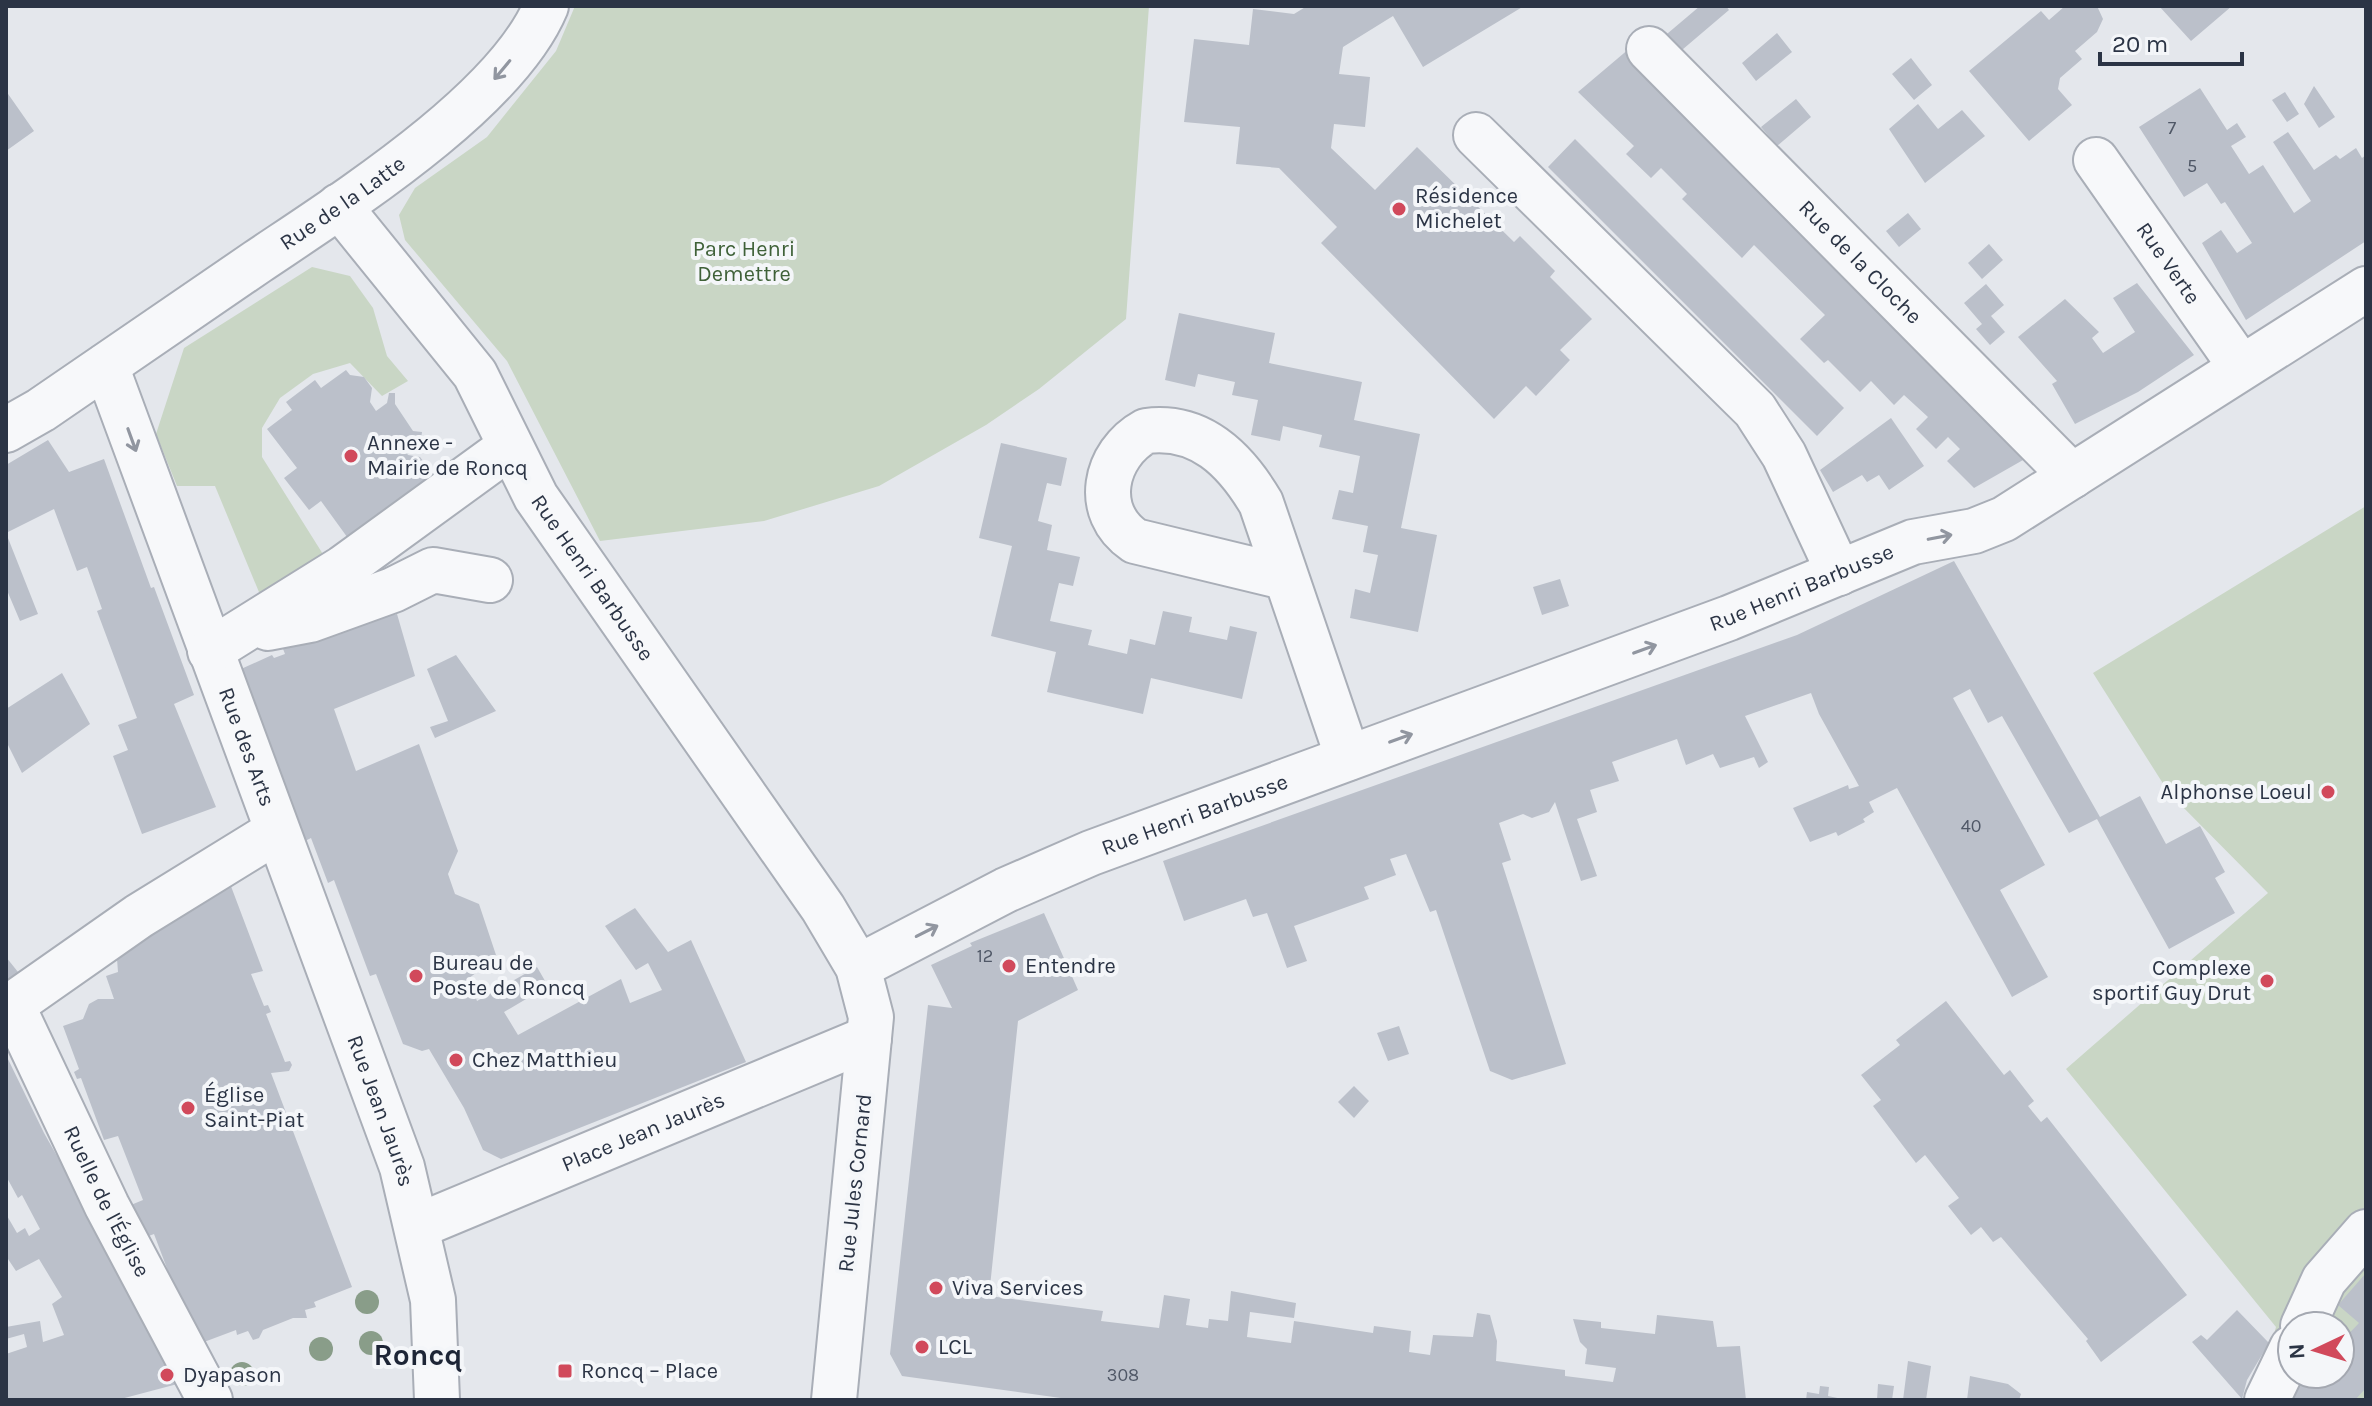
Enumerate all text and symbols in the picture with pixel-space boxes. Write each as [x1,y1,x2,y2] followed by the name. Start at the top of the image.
[2100,16,2242,66] scale bar
[2112,30,2168,58] text: 20 m
[493,59,511,80] one-way arrow
[2168,117,2177,139] house number: 7
[275,151,410,256] street label: Rue de la Latte
[2187,155,2197,177] house number: 5
[1415,183,1518,234] place label: Résidence Michelet
[1793,195,1927,330] street label: Rue de la Cloche
[1390,200,1408,218] marker: Résidence Michelet
[2131,217,2206,309] street label: Rue Verte
[693,236,795,287] park label: Parc Henri Demettre
[126,427,140,451] one-way arrow
[367,430,528,481] place label: Annexe - Mairie de Roncq
[342,447,360,465] marker: Annexe - Mairie de Roncq
[525,490,659,666] street label: Rue Henri Barbusse
[1926,528,1952,543] one-way arrow
[1706,538,1898,637] street label: Rue Henri Barbusse
[1632,641,1657,655] one-way arrow
[213,684,281,810] street label: Rue des Arts
[1388,730,1413,745] one-way arrow
[1098,769,1292,861] street label: Rue Henri Barbusse
[2161,779,2312,805] place label: Alphonse Loeul
[2319,783,2337,801] marker: Alphonse Loeul
[1961,815,1981,837] house number: 40
[914,922,938,938] one-way arrow
[977,945,993,967] house number: 12
[432,950,585,1001] place label: Bureau de Poste de Roncq
[1025,953,1116,979] place label: Entendre
[2092,955,2251,1006] place label: Complexe sportif Guy Drut
[1000,957,1018,975] marker: Entendre
[407,967,425,985] marker: Bureau de Poste de Roncq
[2258,972,2276,990] marker: Complexe sportif Guy Drut
[341,1032,419,1189] street label: Rue Jean Jaurès
[472,1047,617,1073] place label: Chez Matthieu
[447,1051,465,1069] marker: Chez Matthieu
[204,1081,304,1133] place label: Église Saint-Piat
[558,1087,729,1178] street label: Place Jean Jaurès
[833,1092,877,1274] street label: Rue Jules Cornard
[179,1099,197,1117] marker: Église Saint-Piat
[58,1121,155,1282] street label: Ruelle de l'Église
[952,1275,1084,1301] place label: Viva Services
[927,1279,945,1297] marker: Viva Services
[2276,1310,2356,1390] north arrow
[938,1334,973,1360] place label: LCL
[373,1337,463,1373] district label: Roncq
[913,1338,931,1356] marker: LCL
[2284,1343,2311,1360] text: N
[581,1358,718,1384] place label: Roncq – Place
[183,1362,282,1388] place label: Dyapason
[556,1362,574,1380] marker: Roncq – Place
[1107,1364,1139,1386] house number: 308
[158,1366,176,1384] marker: Dyapason

